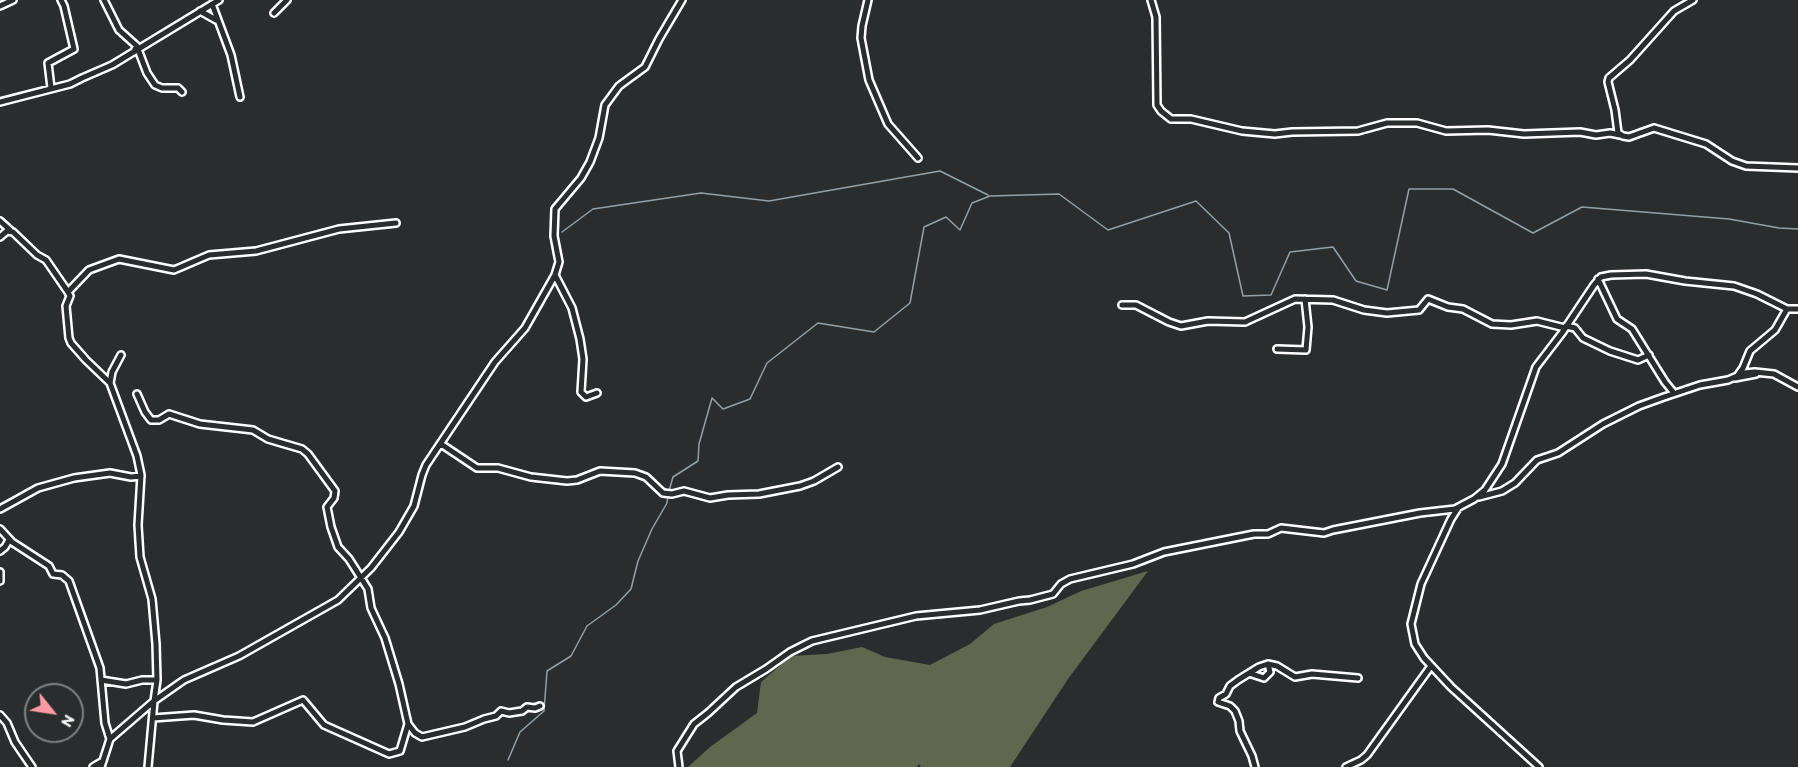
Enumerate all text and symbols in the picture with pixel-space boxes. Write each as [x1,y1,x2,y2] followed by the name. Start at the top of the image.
[24,683,84,743] north arrow
[57,712,79,731] text: N

